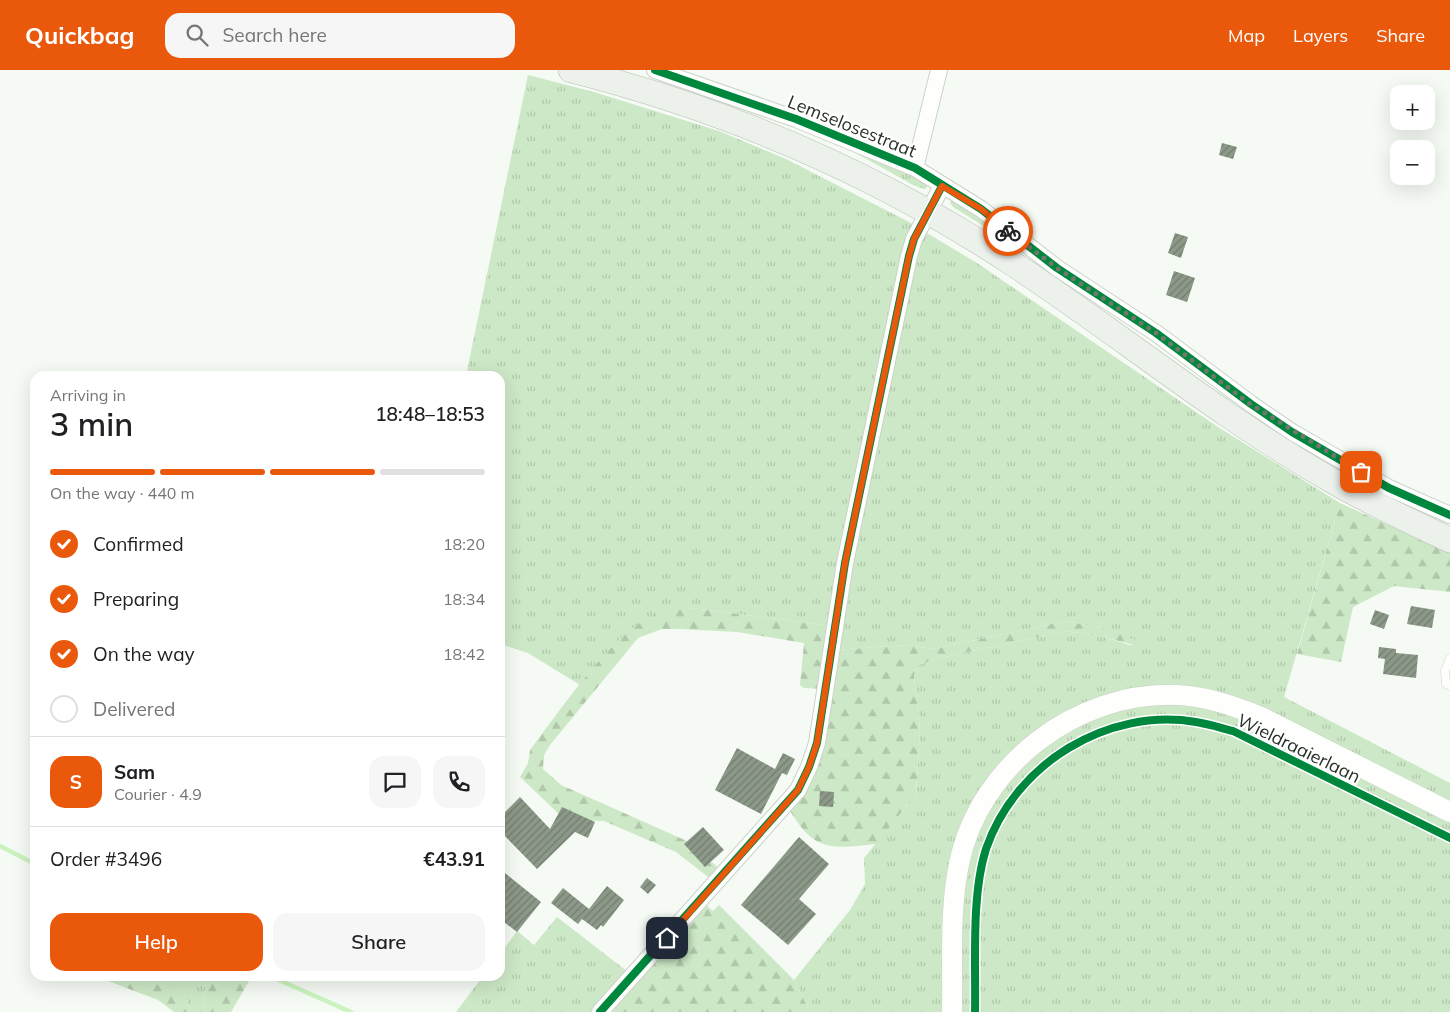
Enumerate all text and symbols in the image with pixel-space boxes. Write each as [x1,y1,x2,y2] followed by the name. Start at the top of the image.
[165,13,515,58] search box
[25,20,135,50] text: Quickbag
[183,21,211,49] icon: search
[223,23,327,47] text: Search here
[1228,24,1265,47] text: Map
[1293,24,1348,47] text: Layers
[1376,24,1425,47] text: Share
[1390,85,1435,185] map controls
[1390,85,1435,130] button: +
[784,90,920,162] street label: Lemselosestraat
[1390,140,1435,185] button: −
[983,206,1033,256] courier
[994,217,1022,245] icon: bike
[50,385,126,405] text: Arriving in
[375,402,485,426] text: 18:48–18:53
[50,404,133,444] text: 3 min
[1340,451,1382,493] pin
[1347,458,1375,486] icon: bag
[50,483,195,503] text: On the way · 440 m
[50,530,78,558] icon: check
[93,532,184,556] text: Confirmed
[443,534,485,554] text: 18:20
[50,585,78,613] icon: check
[93,587,179,611] text: Preparing
[443,589,485,609] text: 18:34
[50,640,78,668] icon: check
[93,642,195,666] text: On the way
[443,644,485,664] text: 18:42
[93,697,175,721] text: Delivered
[1234,708,1364,788] street label: Wieldraaierlaan
[369,756,421,808] button: chat
[433,756,485,808] button: phone
[114,760,155,784] text: Sam
[70,770,82,794] text: S
[114,784,202,804] text: Courier · 4.9
[50,847,162,871] text: Order #3496
[423,847,485,871] text: €43.91
[50,913,263,971] button: Help
[273,913,485,971] button: Share
[646,917,688,959] pin
[653,924,681,952] icon: home

